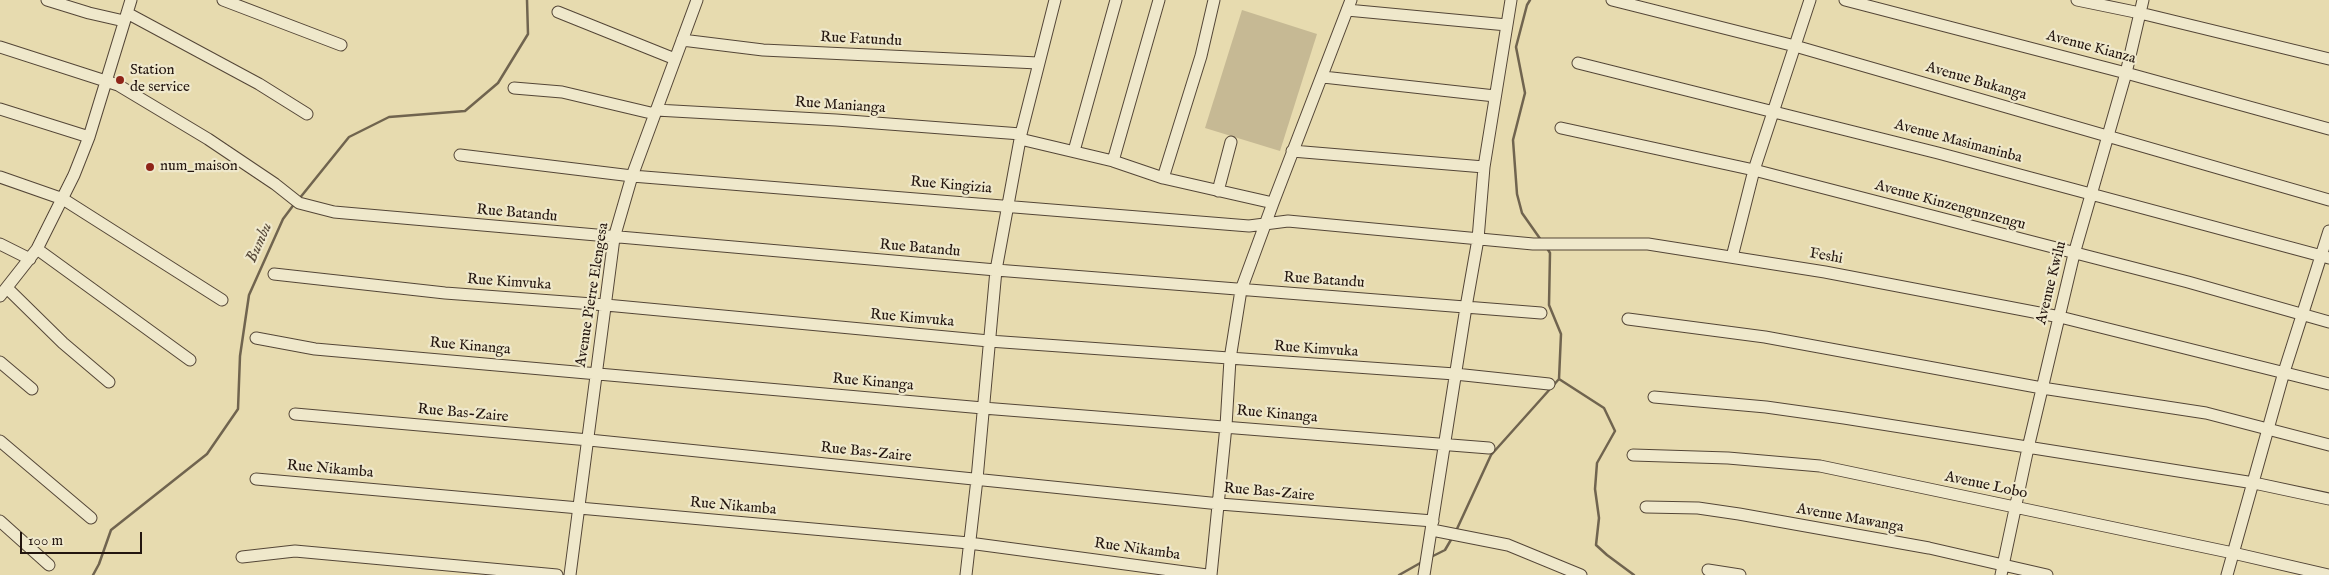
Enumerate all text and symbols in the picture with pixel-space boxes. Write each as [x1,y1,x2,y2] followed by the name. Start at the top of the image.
[2044,27,2138,69] street label: Avenue Kianza
[820,29,902,51] street label: Rue Fatundu
[1924,59,2028,105] street label: Avenue Bukanga
[130,62,190,97] place label: Station de service
[114,74,126,86] marker: Station de service
[794,94,886,118] street label: Rue Manianga
[1892,116,2024,168] street label: Avenue Masimaninba
[160,158,238,176] place label: num_maison
[144,161,156,173] marker: num_maison
[910,173,992,199] street label: Rue Kingizia
[1873,177,2027,235] street label: Avenue Kinzengunzengu
[476,202,558,226] street label: Rue Batandu
[243,220,277,266] water label: Bumbu
[573,222,613,368] street label: Avenue Pierre Elengesa
[879,237,961,261] street label: Rue Batandu
[2033,239,2071,327] street label: Avenue Kwilu
[1808,245,1844,269] street label: Feshi
[1283,269,1365,293] street label: Rue Batandu
[466,271,552,295] street label: Rue Kimvuka
[869,306,955,332] street label: Rue Kimvuka
[429,334,511,360] street label: Rue Kinanga
[1273,338,1359,362] street label: Rue Kimvuka
[832,370,914,396] street label: Rue Kinanga
[417,401,509,427] street label: Rue Bas-Zaire
[1236,402,1318,428] street label: Rue Kinanga
[820,439,912,467] street label: Rue Bas-Zaire
[286,457,374,483] street label: Rue Nikamba
[1943,468,2029,504] street label: Avenue Lobo
[1223,480,1315,506] street label: Rue Bas-Zaire
[689,494,777,520] street label: Rue Nikamba
[1795,501,1905,537] street label: Avenue Mawanga
[22,522,145,554] scale bar
[28,531,63,550] text: 100 m
[1093,535,1181,565] street label: Rue Nikamba

